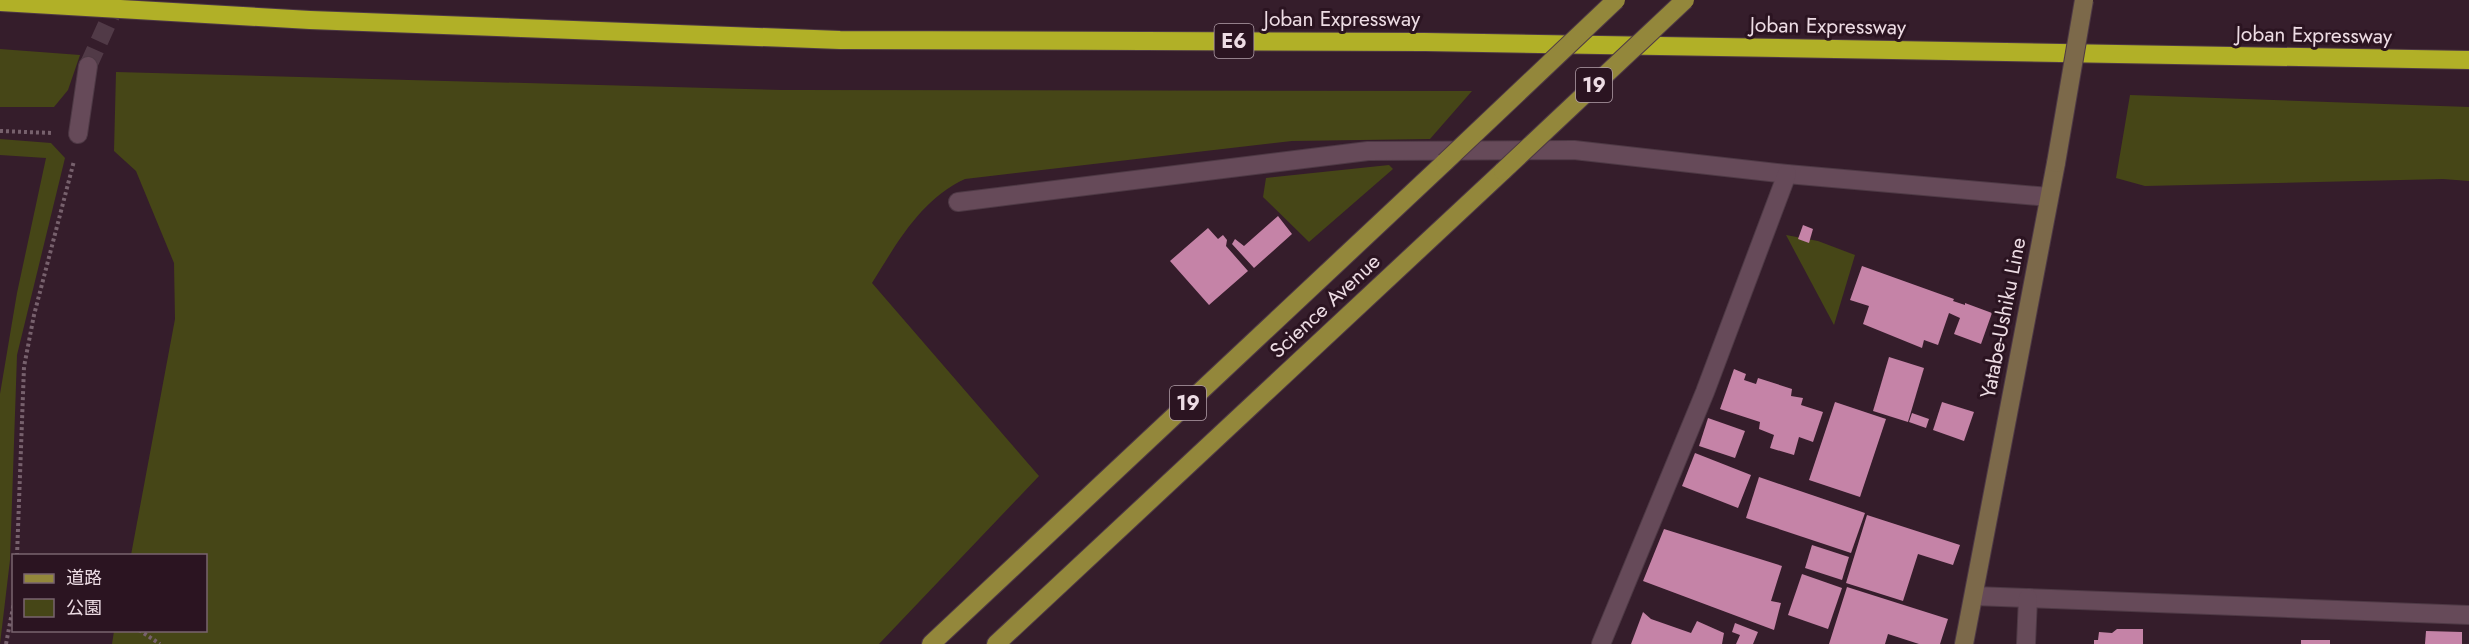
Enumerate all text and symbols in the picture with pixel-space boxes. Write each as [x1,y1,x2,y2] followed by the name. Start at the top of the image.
[1261,4,1421,34] street label: Joban Expressway
[1747,10,1907,42] street label: Joban Expressway
[2233,19,2393,51] street label: Joban Expressway
[1214,24,1254,58] road number: E6
[1576,68,1612,102] road number: 19
[1973,235,2033,401] street label: Yatabe-Ushiku Line
[1263,247,1387,365] street label: Science Avenue
[1170,386,1206,420] road number: 19
[12,554,207,632] legend
[66,565,102,591] text: 道路
[66,595,102,621] text: 公園

